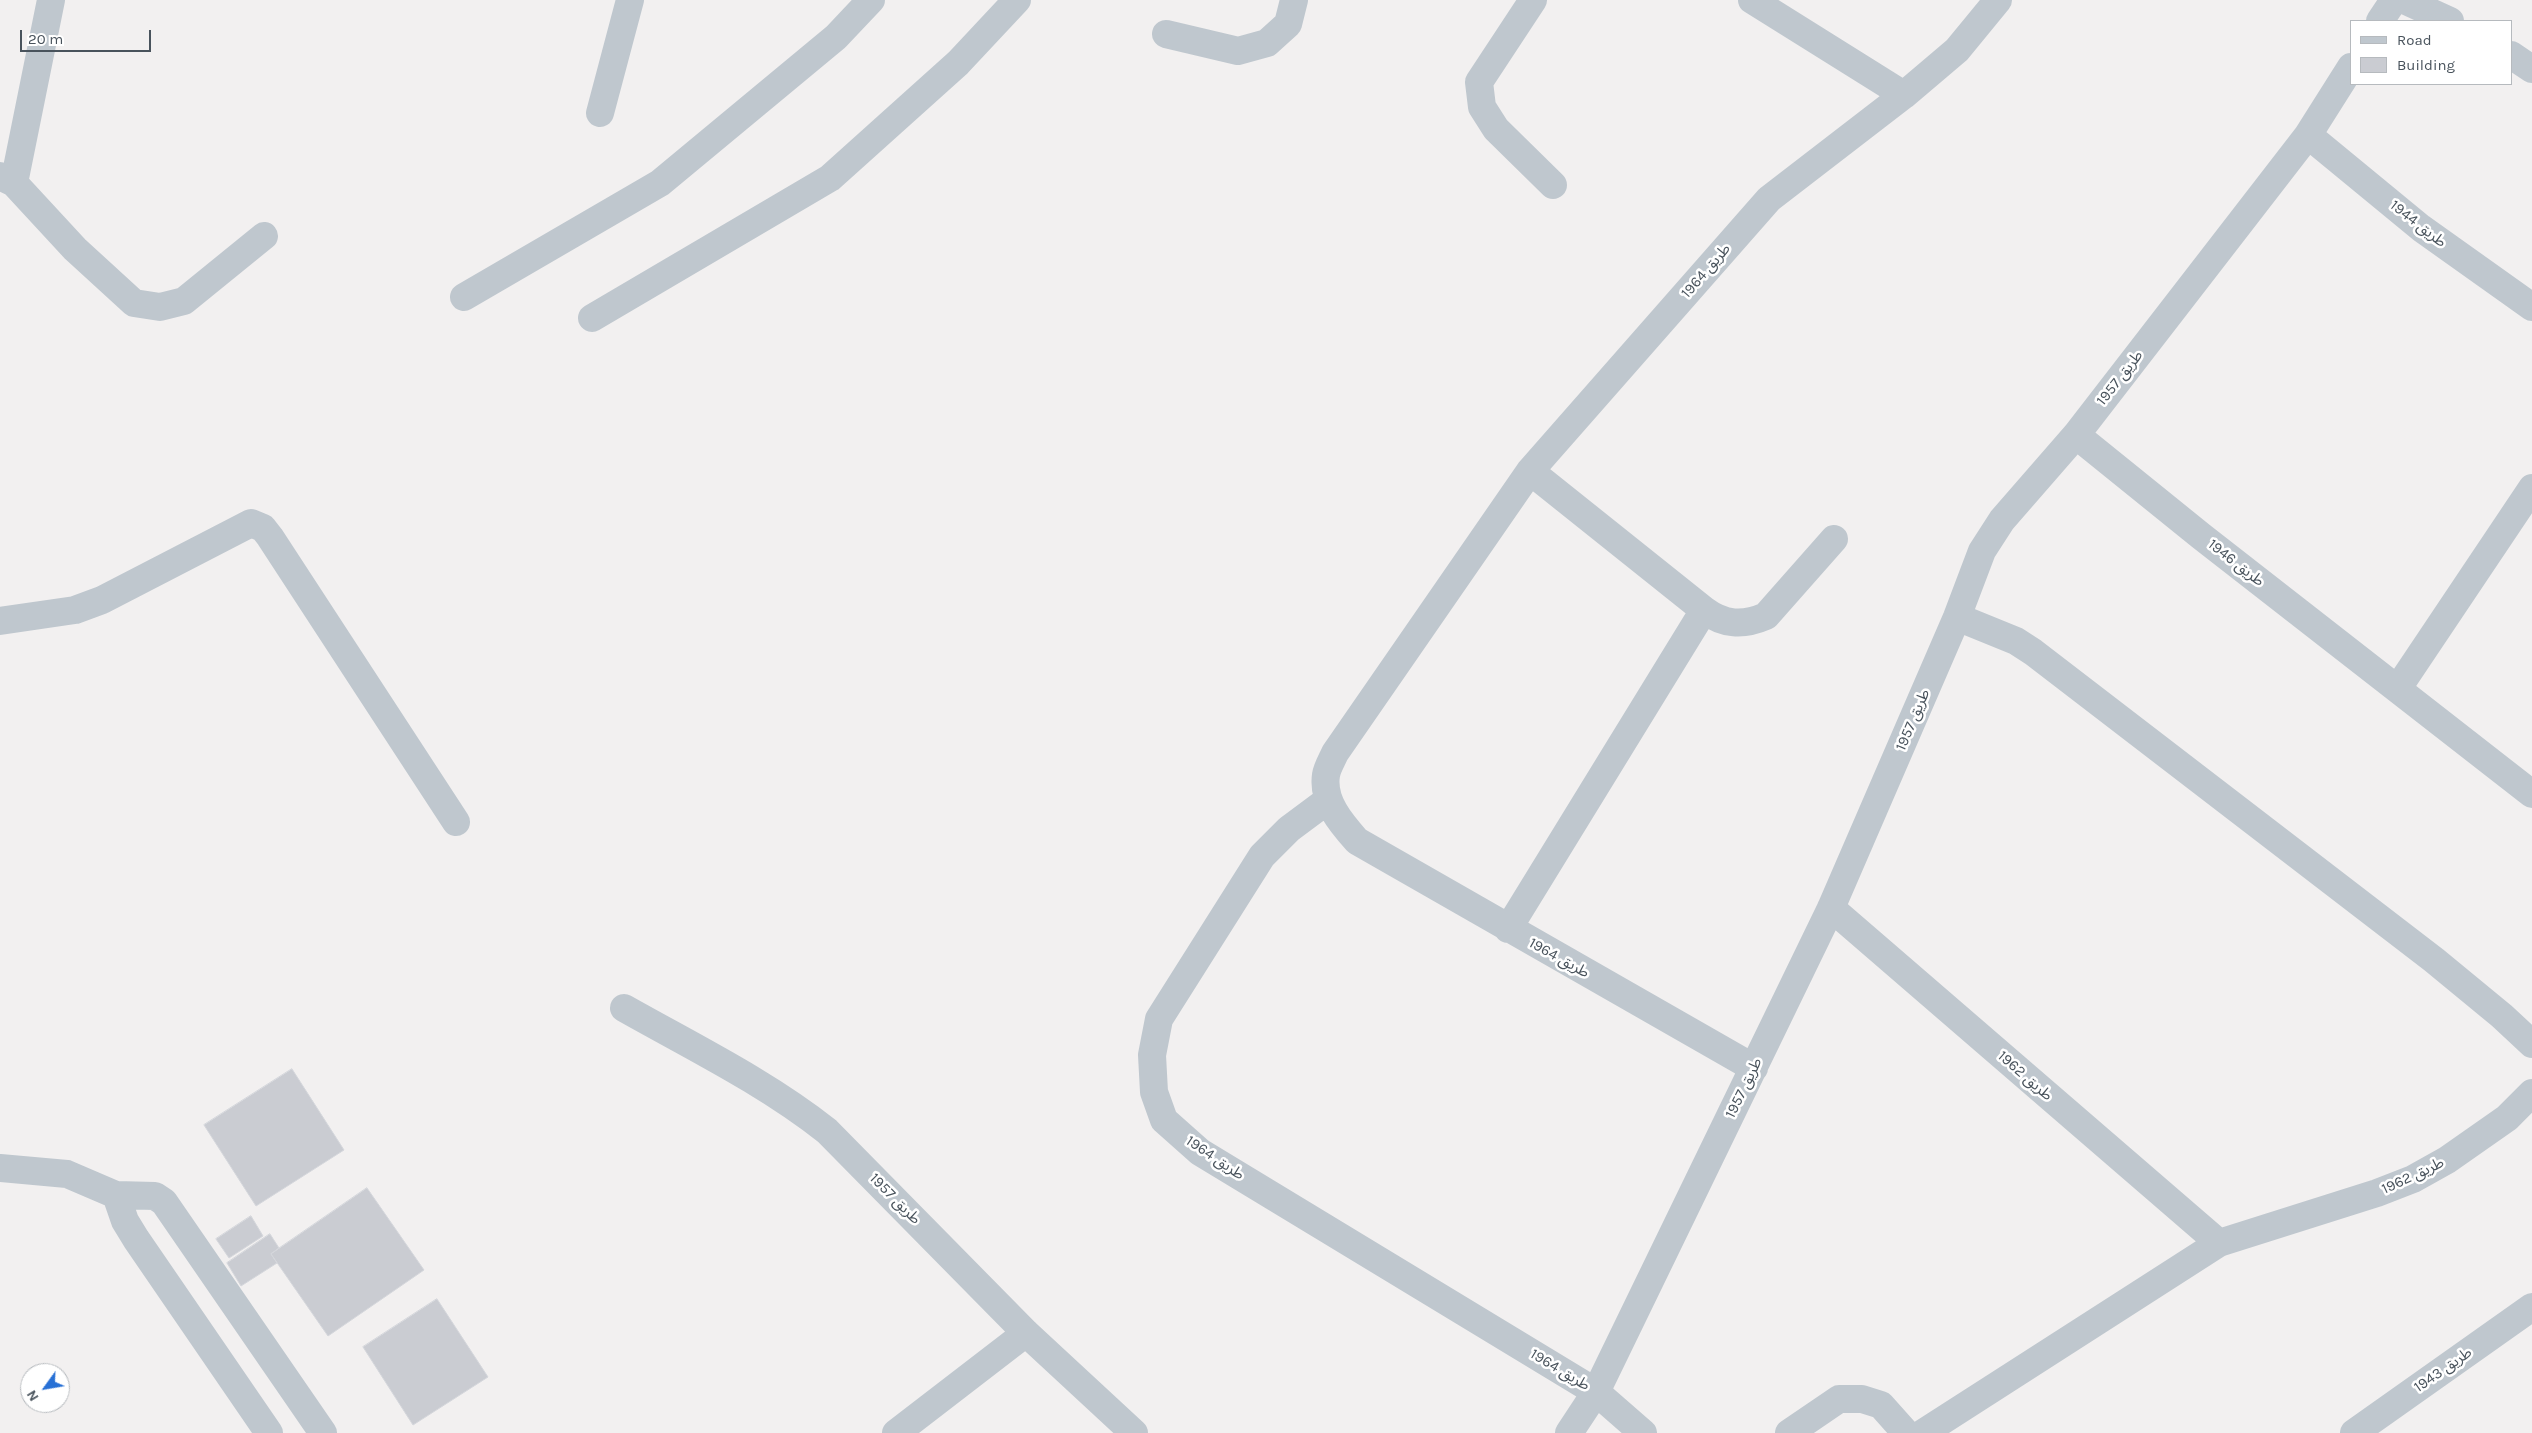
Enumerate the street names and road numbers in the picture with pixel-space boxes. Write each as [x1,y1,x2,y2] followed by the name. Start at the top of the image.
[2386,197,2450,251] street label: طريق 1944
[1677,240,1735,302] street label: طريق 1964
[2093,347,2147,409] street label: طريق 1957
[2204,535,2268,591] street label: طريق 1946
[1892,687,1934,753] street label: طريق 1957
[1526,934,1592,982] street label: طريق 1964
[1994,1047,2056,1105] street label: طريق 1962
[1722,1055,1766,1121] street label: طريق 1957
[1182,1132,1248,1184] street label: طريق 1964
[2379,1154,2447,1198] street label: طريق 1962
[866,1170,924,1228] street label: طريق 1957
[2411,1343,2475,1397] street label: طريق 1943
[1527,1345,1593,1395] street label: طريق 1964

